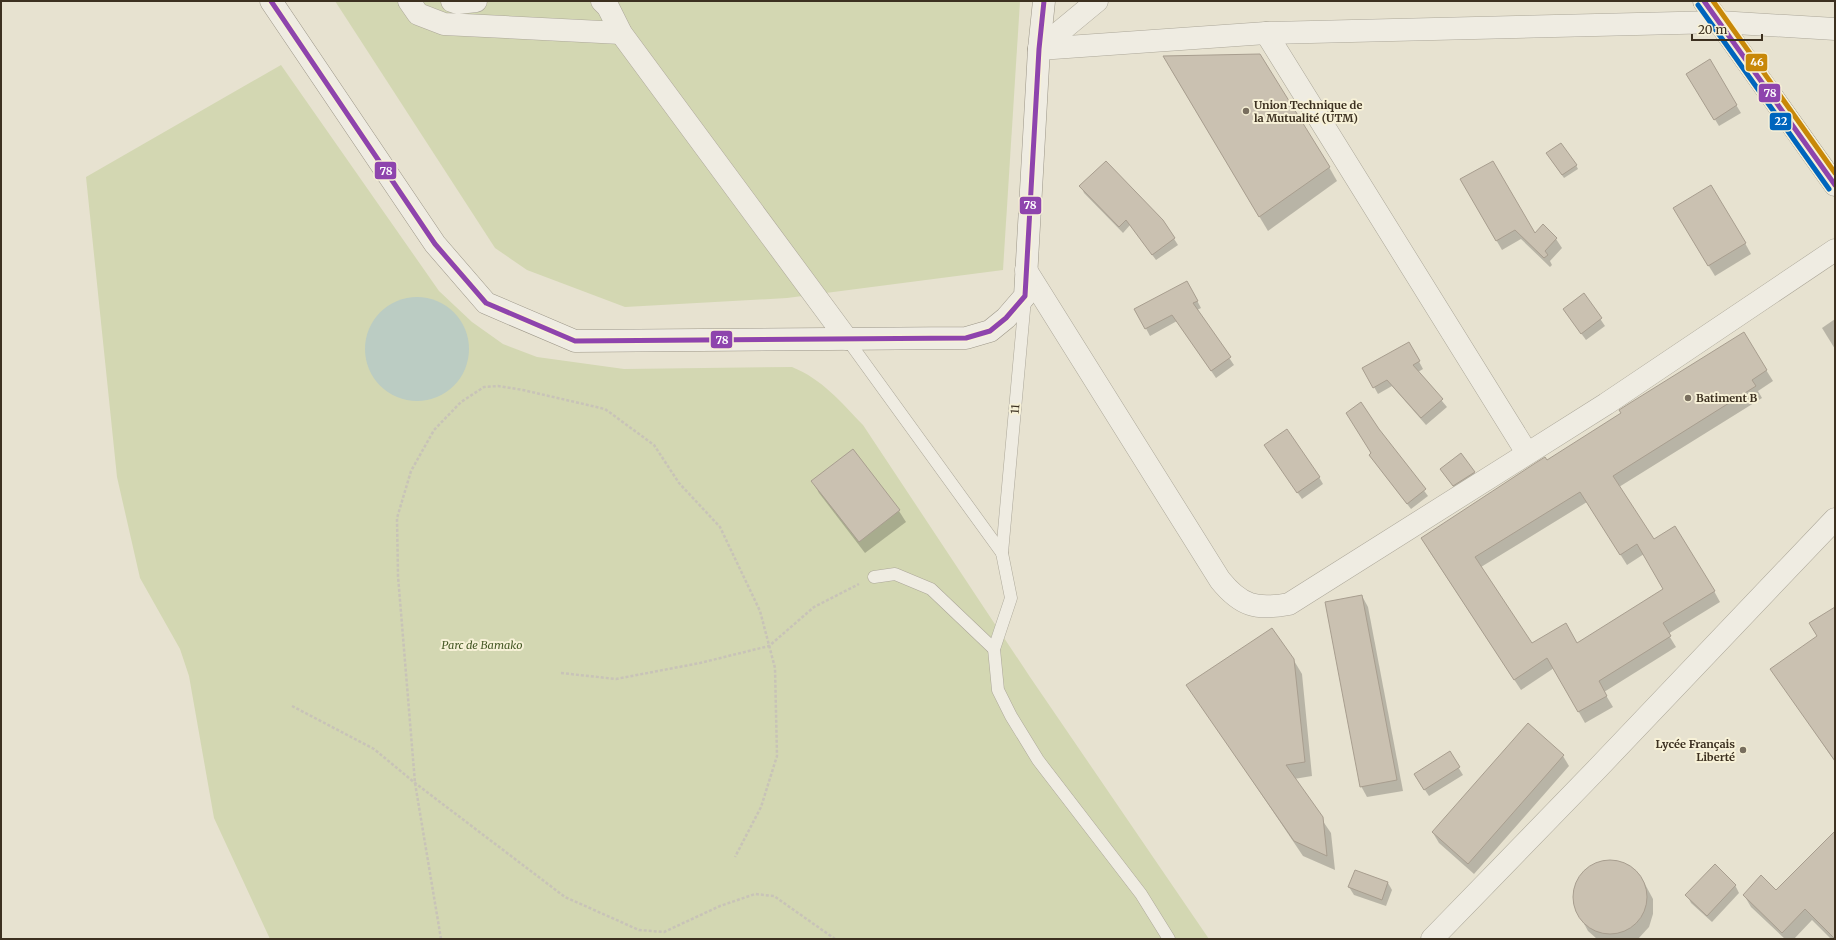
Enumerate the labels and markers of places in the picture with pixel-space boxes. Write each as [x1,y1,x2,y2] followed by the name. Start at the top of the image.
[1254,98,1362,125] place label: Union Technique de la Mutualité (UTM)
[1241,106,1251,116] marker: Union Technique de la Mutualité (UTM)
[1696,391,1758,405] place label: Batiment B
[1683,393,1693,403] marker: Batiment B
[1656,737,1735,764] place label: Lycée Français Liberté
[1738,745,1748,755] marker: Lycée Français Liberté

